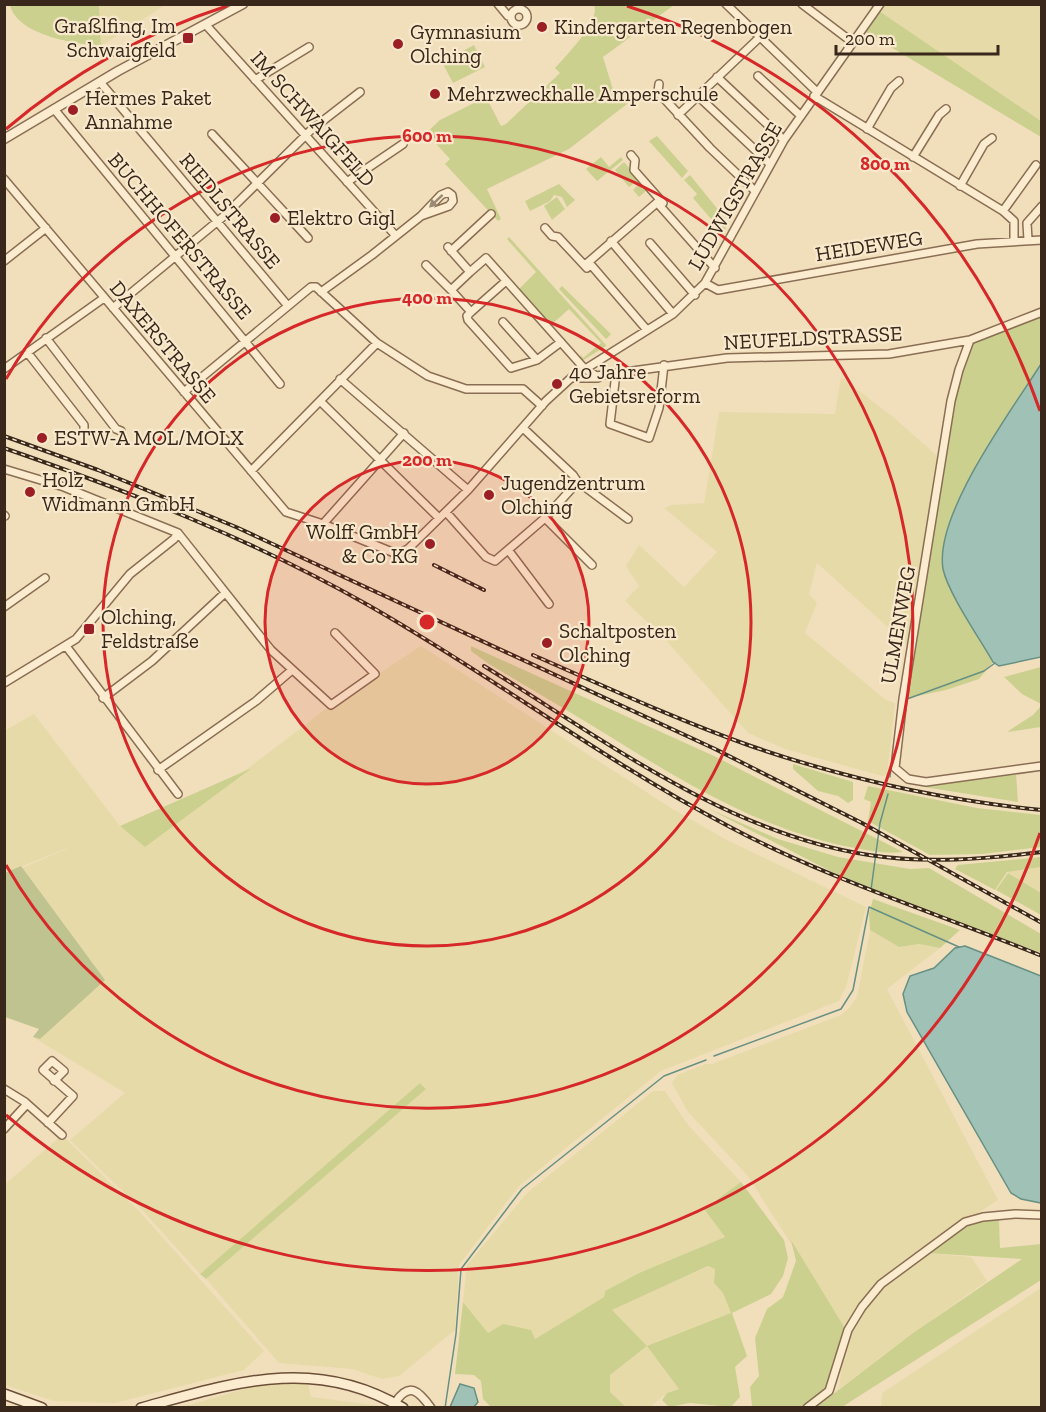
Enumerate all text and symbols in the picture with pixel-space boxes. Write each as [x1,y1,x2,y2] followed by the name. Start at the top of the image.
[54,13,176,62] place label: Graßlfing, Im Schwaigfeld
[554,14,792,39] place label: Kindergarten Regenbogen
[836,18,998,56] scale bar
[410,19,521,68] place label: Gymnasium Olching
[535,20,549,34] marker: Kindergarten Regenbogen
[845,28,895,50] text: 200 m
[181,31,195,45] marker: Graßlfing, Im Schwaigfeld
[391,37,405,51] marker: Gymnasium Olching
[246,46,381,192] street label: IM SCHWAIGFELD
[447,81,719,106] place label: Mehrzweckhalle Amperschule
[85,85,212,134] place label: Hermes Paket Annahme
[428,87,442,101] marker: Mehrzweckhalle Amperschule
[66,103,80,117] marker: Hermes Paket Annahme
[682,117,787,274] street label: LUDWIGSTRASSE
[402,125,452,147] text: 600 m
[103,147,257,324] street label: BUCHHOFERSTRASSE
[175,148,286,274] street label: RIEDLSTRASSE
[860,153,910,175] text: 800 m
[428,194,443,208] one-way arrow
[287,205,396,230] place label: Elektro Gigl
[268,211,282,225] marker: Elektro Gigl
[813,225,924,266] street label: HEIDEWEG
[105,275,222,408] street label: DAXERSTRASSE
[402,287,452,309] text: 400 m
[723,320,903,355] street label: NEUFELDSTRASSE
[569,359,700,408] place label: 40 Jahre Gebietsreform
[550,377,564,391] marker: 40 Jahre Gebietsreform
[54,425,244,450] place label: ESTW-A MOL/MOLX
[35,431,49,445] marker: ESTW-A MOL/MOLX
[402,449,452,471] text: 200 m
[42,467,195,516] place label: Holz Widmann GmbH
[501,470,645,519] place label: Jugendzentrum Olching
[23,485,37,499] marker: Holz Widmann GmbH
[482,488,496,502] marker: Jugendzentrum Olching
[306,519,418,568] place label: Wolff GmbH & Co KG
[423,537,437,551] marker: Wolff GmbH & Co KG
[875,564,920,686] street label: ULMENWEG
[101,604,199,653] place label: Olching, Feldstraße
[417,612,437,632] centre of rings
[559,618,676,667] place label: Schaltposten Olching
[82,622,96,636] marker: Olching, Feldstraße
[540,636,554,650] marker: Schaltposten Olching

